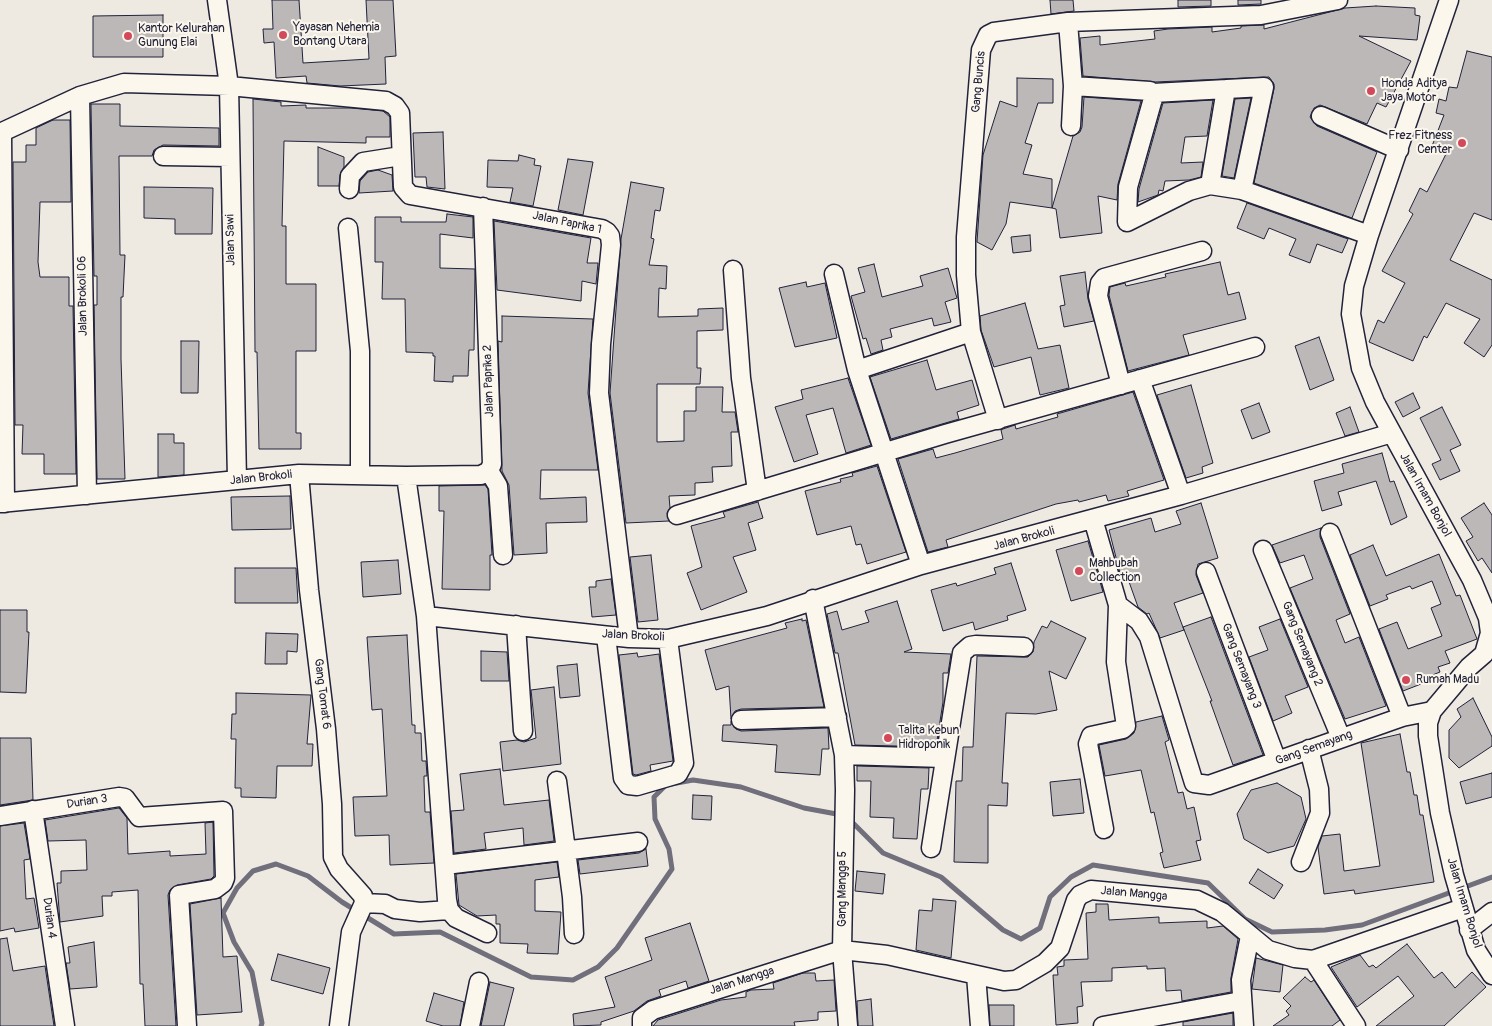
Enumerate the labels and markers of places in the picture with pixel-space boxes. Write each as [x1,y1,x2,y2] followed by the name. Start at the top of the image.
[293,21,380,49] place label: Yayasan Nehemia Bontang Utara
[138,22,225,50] place label: Kantor Kelurahan Gunung Elai
[277,29,289,41] marker: Yayasan Nehemia Bontang Utara
[122,30,134,42] marker: Kantor Kelurahan Gunung Elai
[1381,77,1447,105] place label: Honda Aditya Jaya Motor
[1365,85,1377,97] marker: Honda Aditya Jaya Motor
[1388,129,1452,157] place label: Frez Fitness Center
[1456,137,1468,149] marker: Frez Fitness Center
[1089,557,1141,585] place label: Mahbubah Collection
[1073,565,1085,577] marker: Mahbubah Collection
[1416,673,1479,687] place label: Rumah Madu
[1400,674,1412,686] marker: Rumah Madu
[898,724,959,752] place label: Talita Kebun Hidroponik
[882,732,894,744] marker: Talita Kebun Hidroponik

